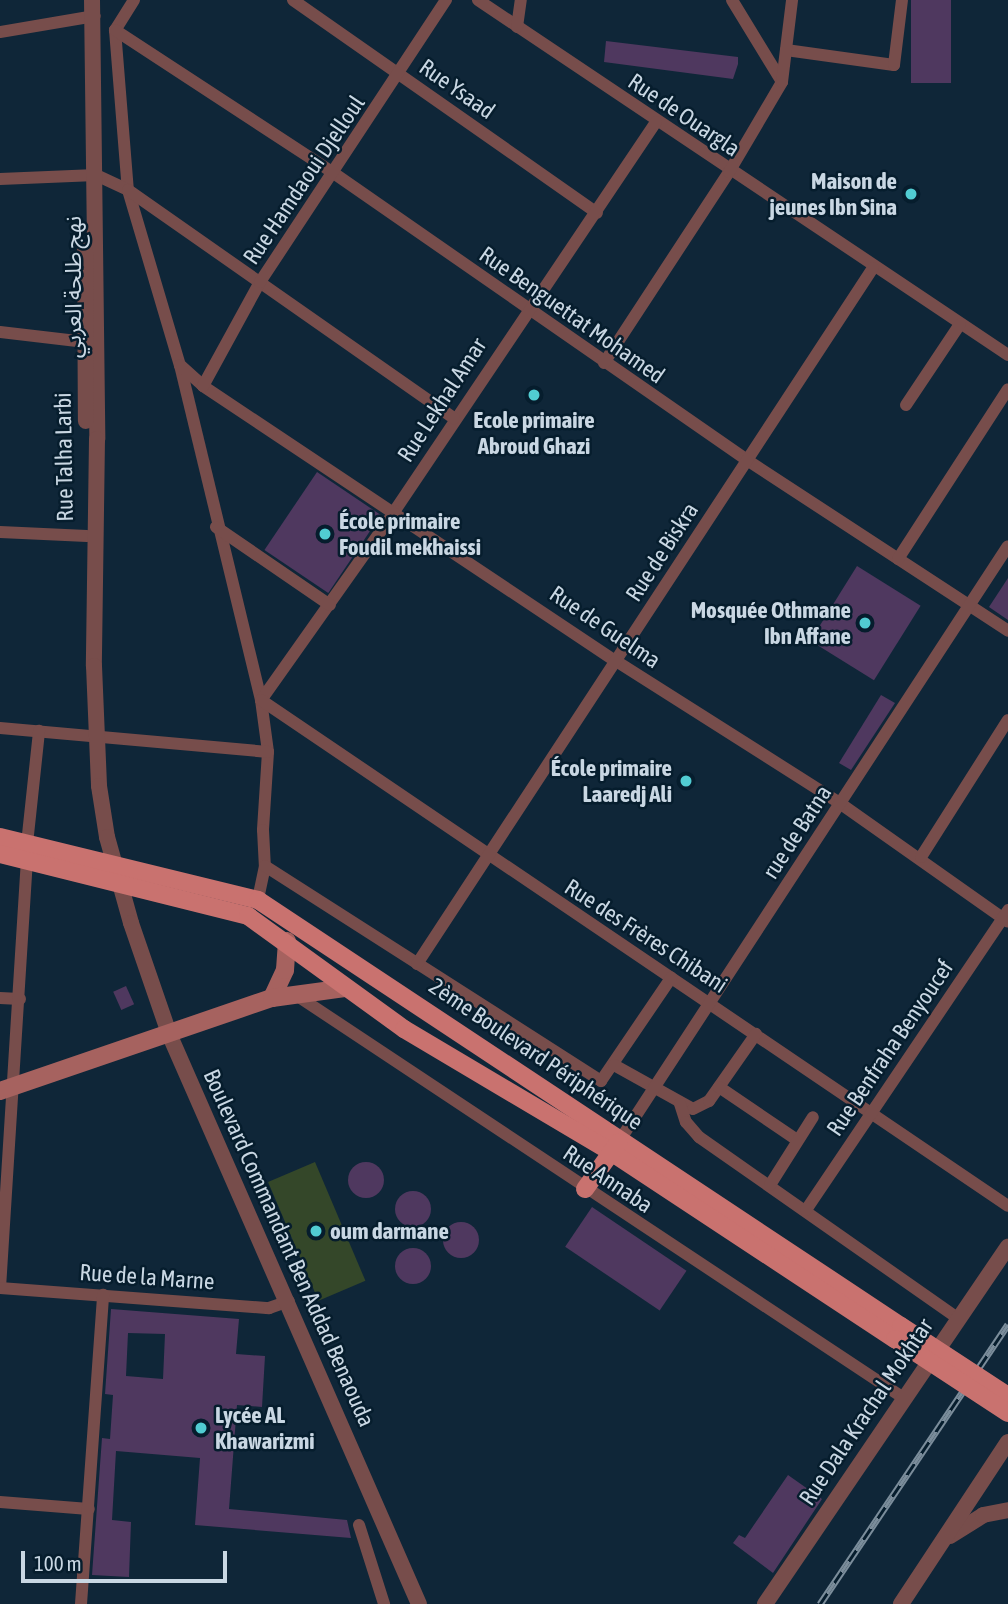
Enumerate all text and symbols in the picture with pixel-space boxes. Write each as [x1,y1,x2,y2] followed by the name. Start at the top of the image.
[414,53,500,125] street label: Rue Ysaad
[623,68,745,162] street label: Rue de Ouargla
[237,90,371,270] street label: Rue Hamdaoui Djelloul
[769,167,897,221] place label: Maison de jeunes Ibn Sina
[903,186,919,202] marker: Maison de jeunes Ibn Sina
[59,216,87,358] street label: نهج طلحة العربي
[474,241,670,389] street label: Rue Benguettat Mohamed
[392,333,492,467] street label: Rue Lekhal Amar
[526,387,542,403] marker: Ecole primaire Abroud Ghazi
[49,392,79,522] street label: Rue Talha Larbi
[473,406,595,460] place label: Ecole primaire Abroud Ghazi
[620,497,704,607] street label: Rue de Biskra
[339,507,481,561] place label: École primaire Foudil mekhaissi
[317,526,333,542] marker: École primaire Foudil mekhaissi
[544,580,666,674] street label: Rue de Guelma
[691,596,851,650] place label: Mosquée Othmane Ibn Affane
[857,615,873,631] marker: Mosquée Othmane Ibn Affane
[551,754,672,808] place label: École primaire Laaredj Ali
[678,773,694,789] marker: École primaire Laaredj Ali
[757,780,837,884] street label: rue de Batna
[560,873,732,999] street label: Rue des Frères Chibani
[821,955,959,1141] street label: Rue Benfraha Benyoucef
[424,972,648,1136] street label: 2ème Boulevard Périphérique
[197,1065,381,1431] street label: Boulevard Commandant Ben Addad Benaouda
[558,1139,658,1219] street label: Rue Annaba
[330,1217,449,1245] place label: oum darmane
[308,1223,324,1239] marker: oum darmane
[79,1259,215,1295] street label: Rue de la Marne
[793,1313,939,1511] street label: Rue Dala Krachal Mokhtar
[215,1401,315,1455] place label: Lycée AL Khawarizmi
[193,1420,209,1436] marker: Lycée AL Khawarizmi
[24,1538,231,1582] scale bar
[34,1551,82,1575] text: 100 m

